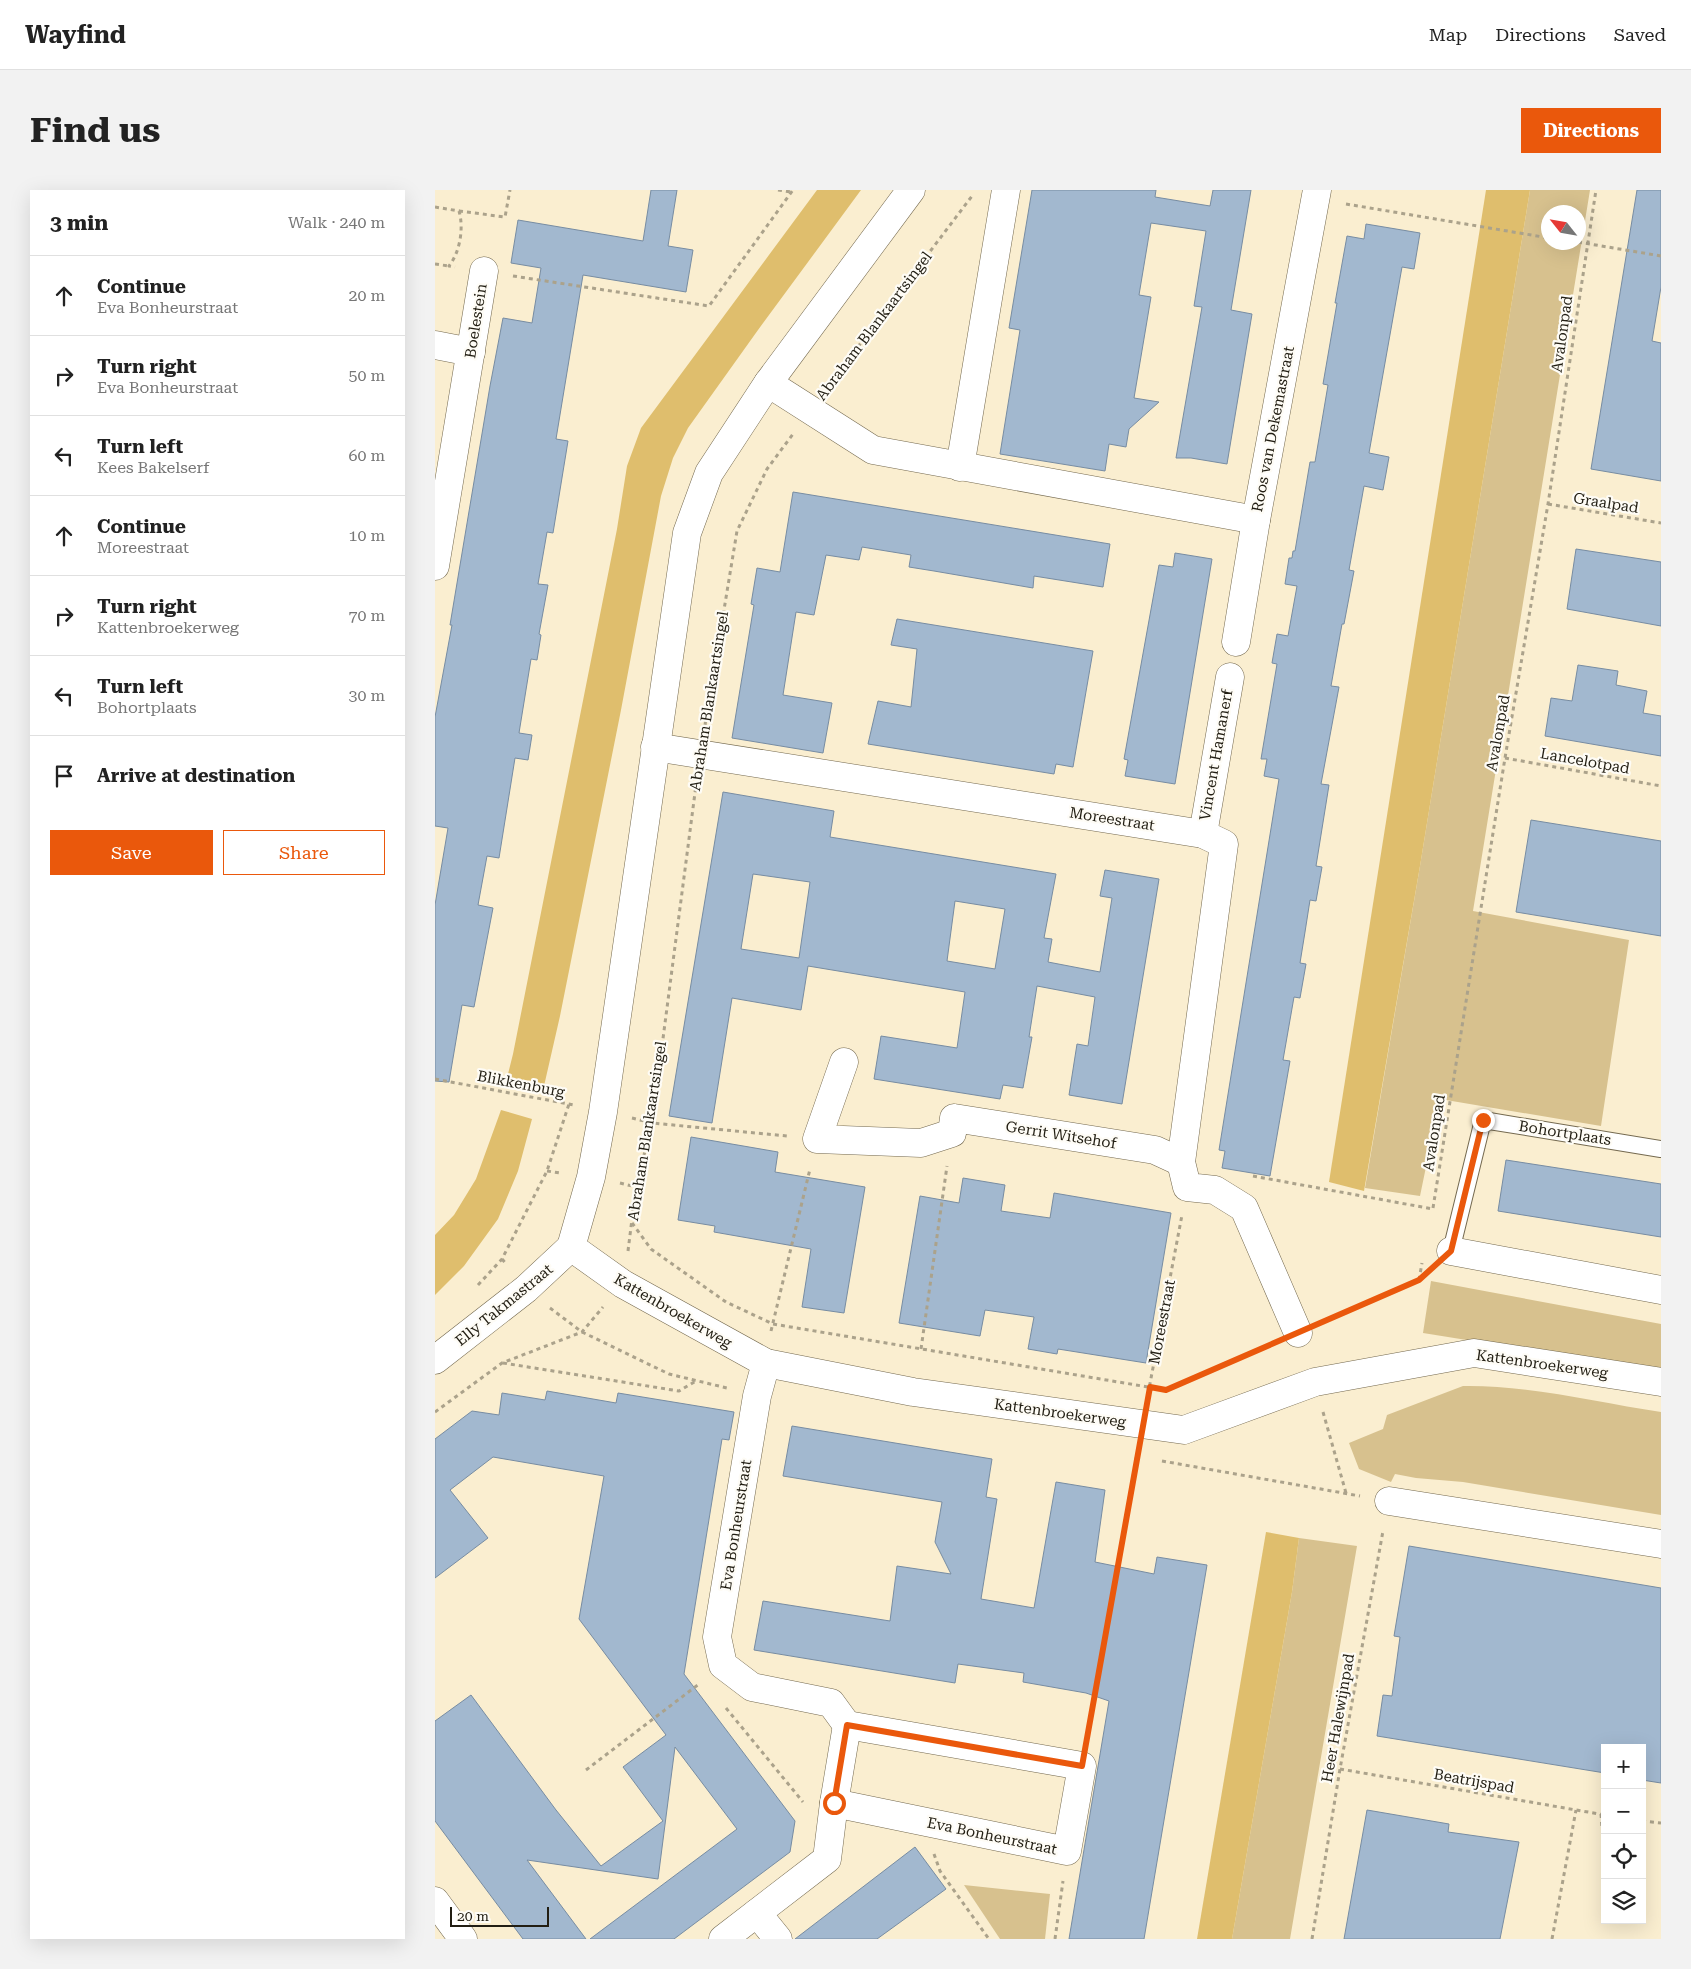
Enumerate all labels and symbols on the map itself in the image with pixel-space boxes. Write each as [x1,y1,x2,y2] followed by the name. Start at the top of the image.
[1541,205,1586,250] north arrow
[812,248,936,404] street label: Abraham Blankaartsingel
[461,282,491,360] street label: Boelestein
[1548,294,1576,374] street label: Avalonpad
[1248,344,1298,514] street label: Roos van Dekemastraat
[1572,489,1640,517] street label: Graalpad
[686,610,732,792] street label: Abraham Blankaartsingel
[1196,687,1237,822] street label: Vincent Hamanerf
[1482,693,1514,773] street label: Avalonpad
[1539,744,1631,778] street label: Lancelotpad
[1068,803,1156,835] street label: Moreestraat
[624,1040,670,1222] street label: Abraham Blankaartsingel
[476,1067,567,1101] street label: Blikkenburg
[1419,1093,1449,1173] street label: Avalonpad
[1472,1109,1495,1132] route end
[1004,1117,1119,1153] street label: Gerrit Witsehof
[1517,1117,1613,1149] street label: Bohortplaats
[452,1260,557,1350] street label: Elly Takmastraat
[611,1270,736,1352] street label: Kattenbroekerweg
[1145,1278,1179,1366] street label: Moreestraat
[1475,1346,1610,1382] street label: Kattenbroekerweg
[993,1395,1128,1431] street label: Kattenbroekerweg
[717,1458,755,1592] street label: Eva Bonheurstraat
[1318,1652,1358,1784] street label: Heer Halewijnpad
[1432,1765,1516,1797] street label: Beatrijspad
[823,1792,846,1815] route start
[925,1813,1059,1859] street label: Eva Bonheurstraat
[450,1904,549,1927] scale bar

